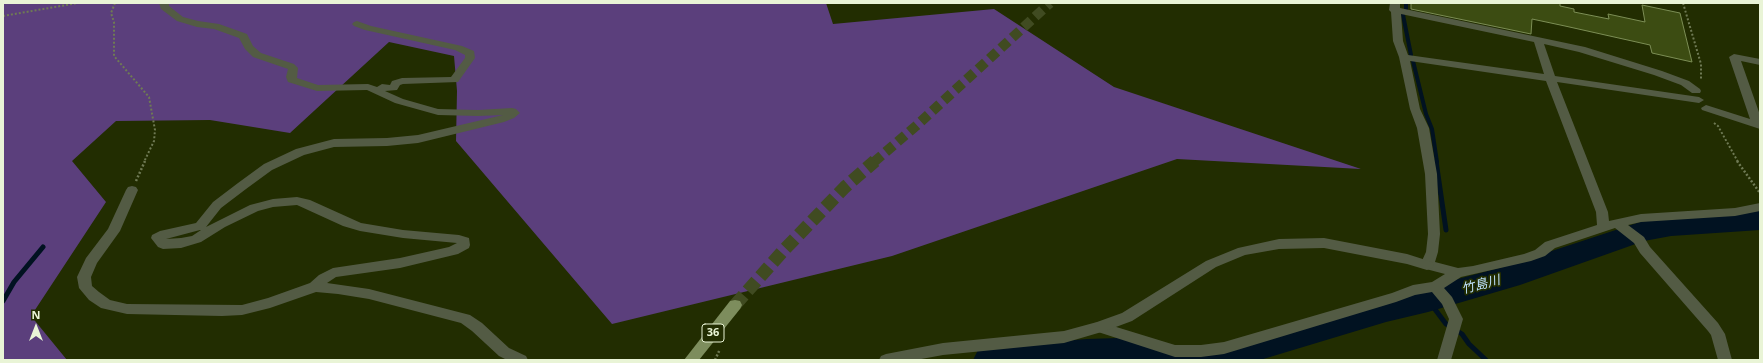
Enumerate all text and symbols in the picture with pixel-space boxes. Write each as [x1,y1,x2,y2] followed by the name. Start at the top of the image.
[1460,272,1502,298] water label: 竹島川
[16,307,56,347] north arrow
[32,307,40,322] text: N
[702,324,724,342] road number: 36

